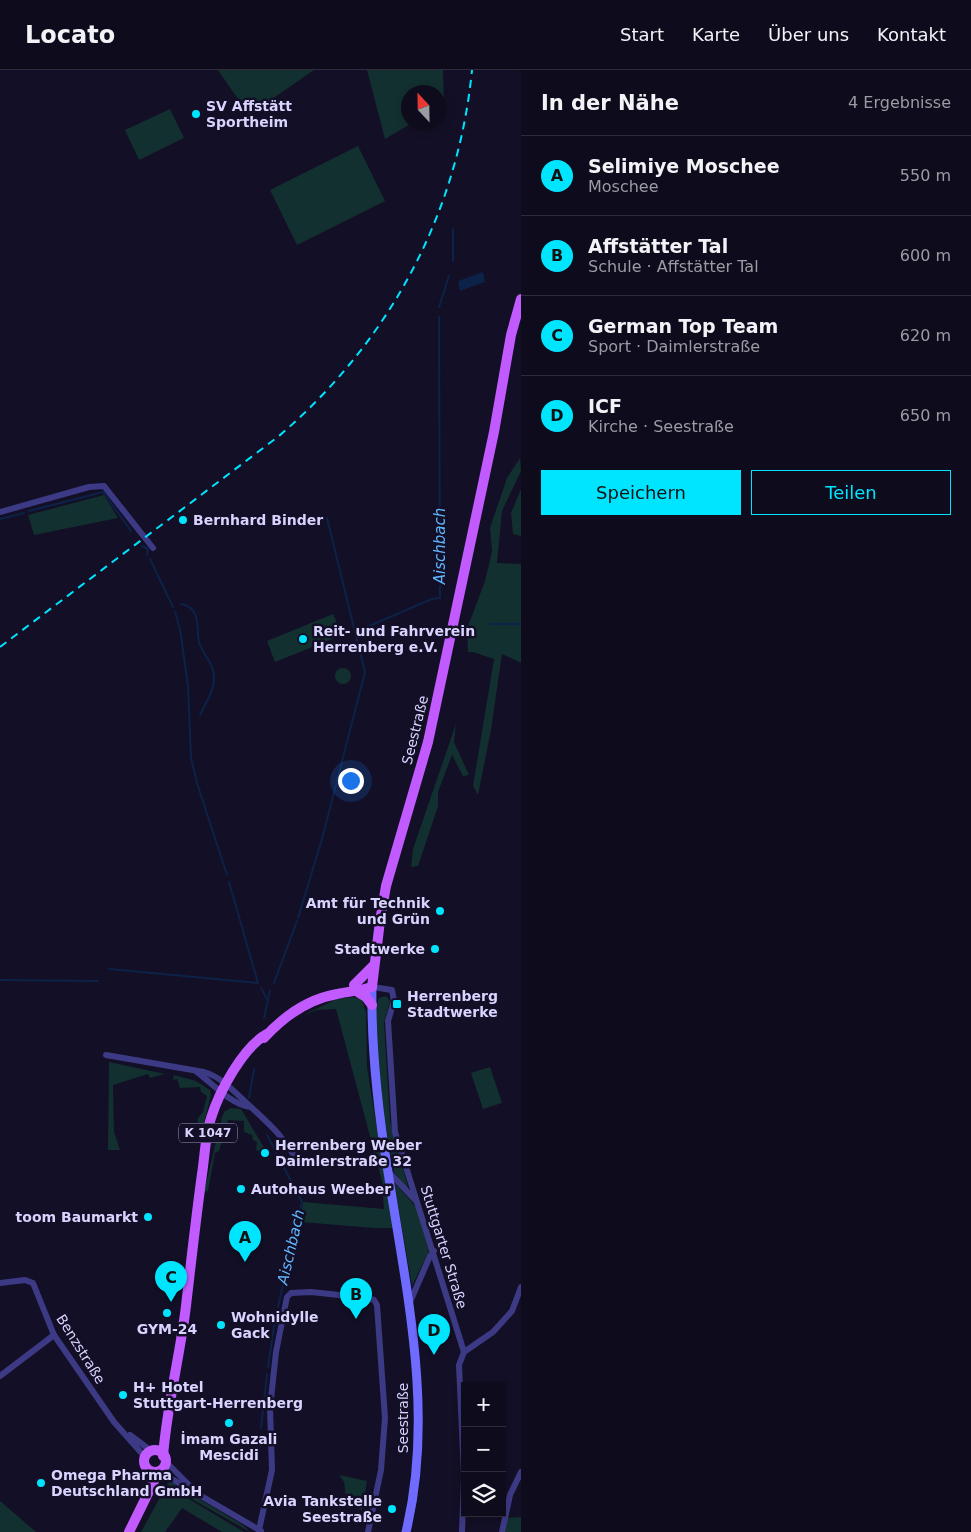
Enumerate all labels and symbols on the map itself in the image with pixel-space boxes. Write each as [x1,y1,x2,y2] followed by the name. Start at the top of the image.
[401,85,446,130] north arrow
[206,98,292,130] place label: SV Affstätt Sportheim
[190,108,202,120] marker: SV Affstätt Sportheim
[431,508,449,585] water label: Aischbach
[193,512,323,528] place label: Bernhard Binder
[177,514,189,526] marker: Bernhard Binder
[313,623,475,655] place label: Reit- und Fahrverein Herrenberg e.V.
[297,633,309,645] marker: Reit- und Fahrverein Herrenberg e.V.
[399,694,431,766] street label: Seestraße
[338,768,364,794] your location
[306,895,431,927] place label: Amt für Technik und Grün
[434,905,446,917] marker: Amt für Technik und Grün
[334,941,425,957] place label: Stadtwerke
[429,943,441,955] marker: Stadtwerke
[407,988,498,1020] place label: Herrenberg Stadtwerke
[391,998,403,1010] marker: Herrenberg Stadtwerke
[179,1124,237,1142] road number: K 1047
[275,1137,422,1169] place label: Herrenberg Weber Daimlerstraße 32
[259,1147,271,1159] marker: Herrenberg Weber Daimlerstraße 32
[251,1181,391,1197] place label: Autohaus Weeber
[235,1183,247,1195] marker: Autohaus Weeber
[418,1184,470,1310] street label: Stuttgarter Straße
[273,1208,308,1287] water label: Aischbach
[16,1209,138,1225] place label: toom Baumarkt
[142,1211,154,1223] marker: toom Baumarkt
[229,1221,261,1262] pin: A
[155,1261,187,1302] pin: C
[340,1278,372,1319] pin: B
[161,1307,173,1319] marker: GYM-24
[231,1309,319,1341] place label: Wohnidylle Gack
[53,1311,109,1387] street label: Benzstraße
[418,1314,450,1355] pin: D
[215,1319,227,1331] marker: Wohnidylle Gack
[137,1321,198,1337] place label: GYM-24
[133,1379,303,1411] place label: H+ Hotel Stuttgart-Herrenberg
[395,1383,411,1453] street label: Seestraße
[117,1389,129,1401] marker: H+ Hotel Stuttgart-Herrenberg
[223,1417,235,1429] marker: İmam Gazali Mescidi
[181,1431,277,1463] place label: İmam Gazali Mescidi
[51,1467,202,1499] place label: Omega Pharma Deutschland GmbH
[35,1477,47,1489] marker: Omega Pharma Deutschland GmbH
[263,1493,382,1525] place label: Avia Tankstelle Seestraße
[386,1503,398,1515] marker: Avia Tankstelle Seestraße

